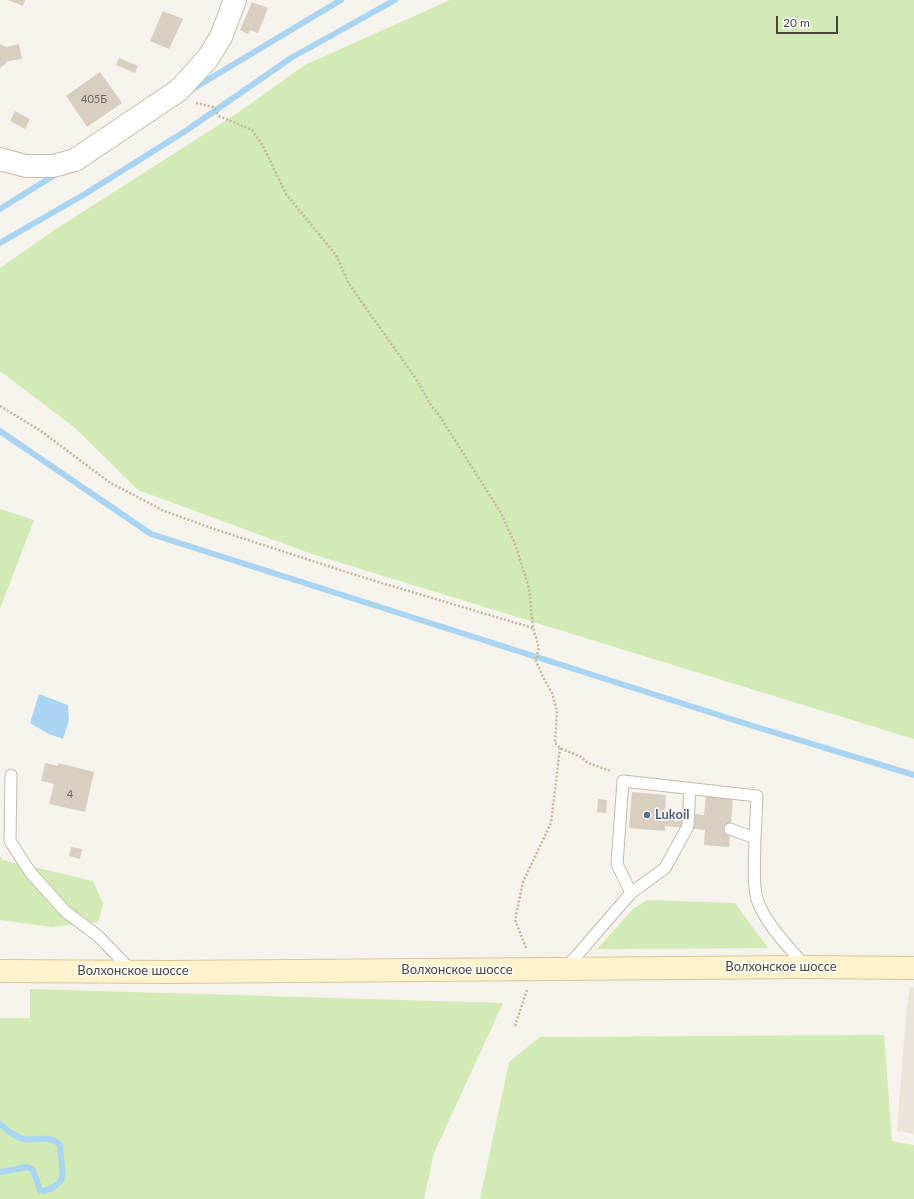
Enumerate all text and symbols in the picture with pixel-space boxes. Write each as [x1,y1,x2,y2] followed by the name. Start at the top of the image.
[778,8,840,34] scale bar
[783,15,810,30] text: 20 m
[81,92,107,106] house number: 405Б
[67,787,73,801] house number: 4
[655,807,689,823] place label: Lukoil
[642,810,652,820] marker: Lukoil
[725,959,837,975] street label: Волхонское шоссе
[401,962,513,978] street label: Волхонское шоссе
[77,963,189,979] street label: Волхонское шоссе

